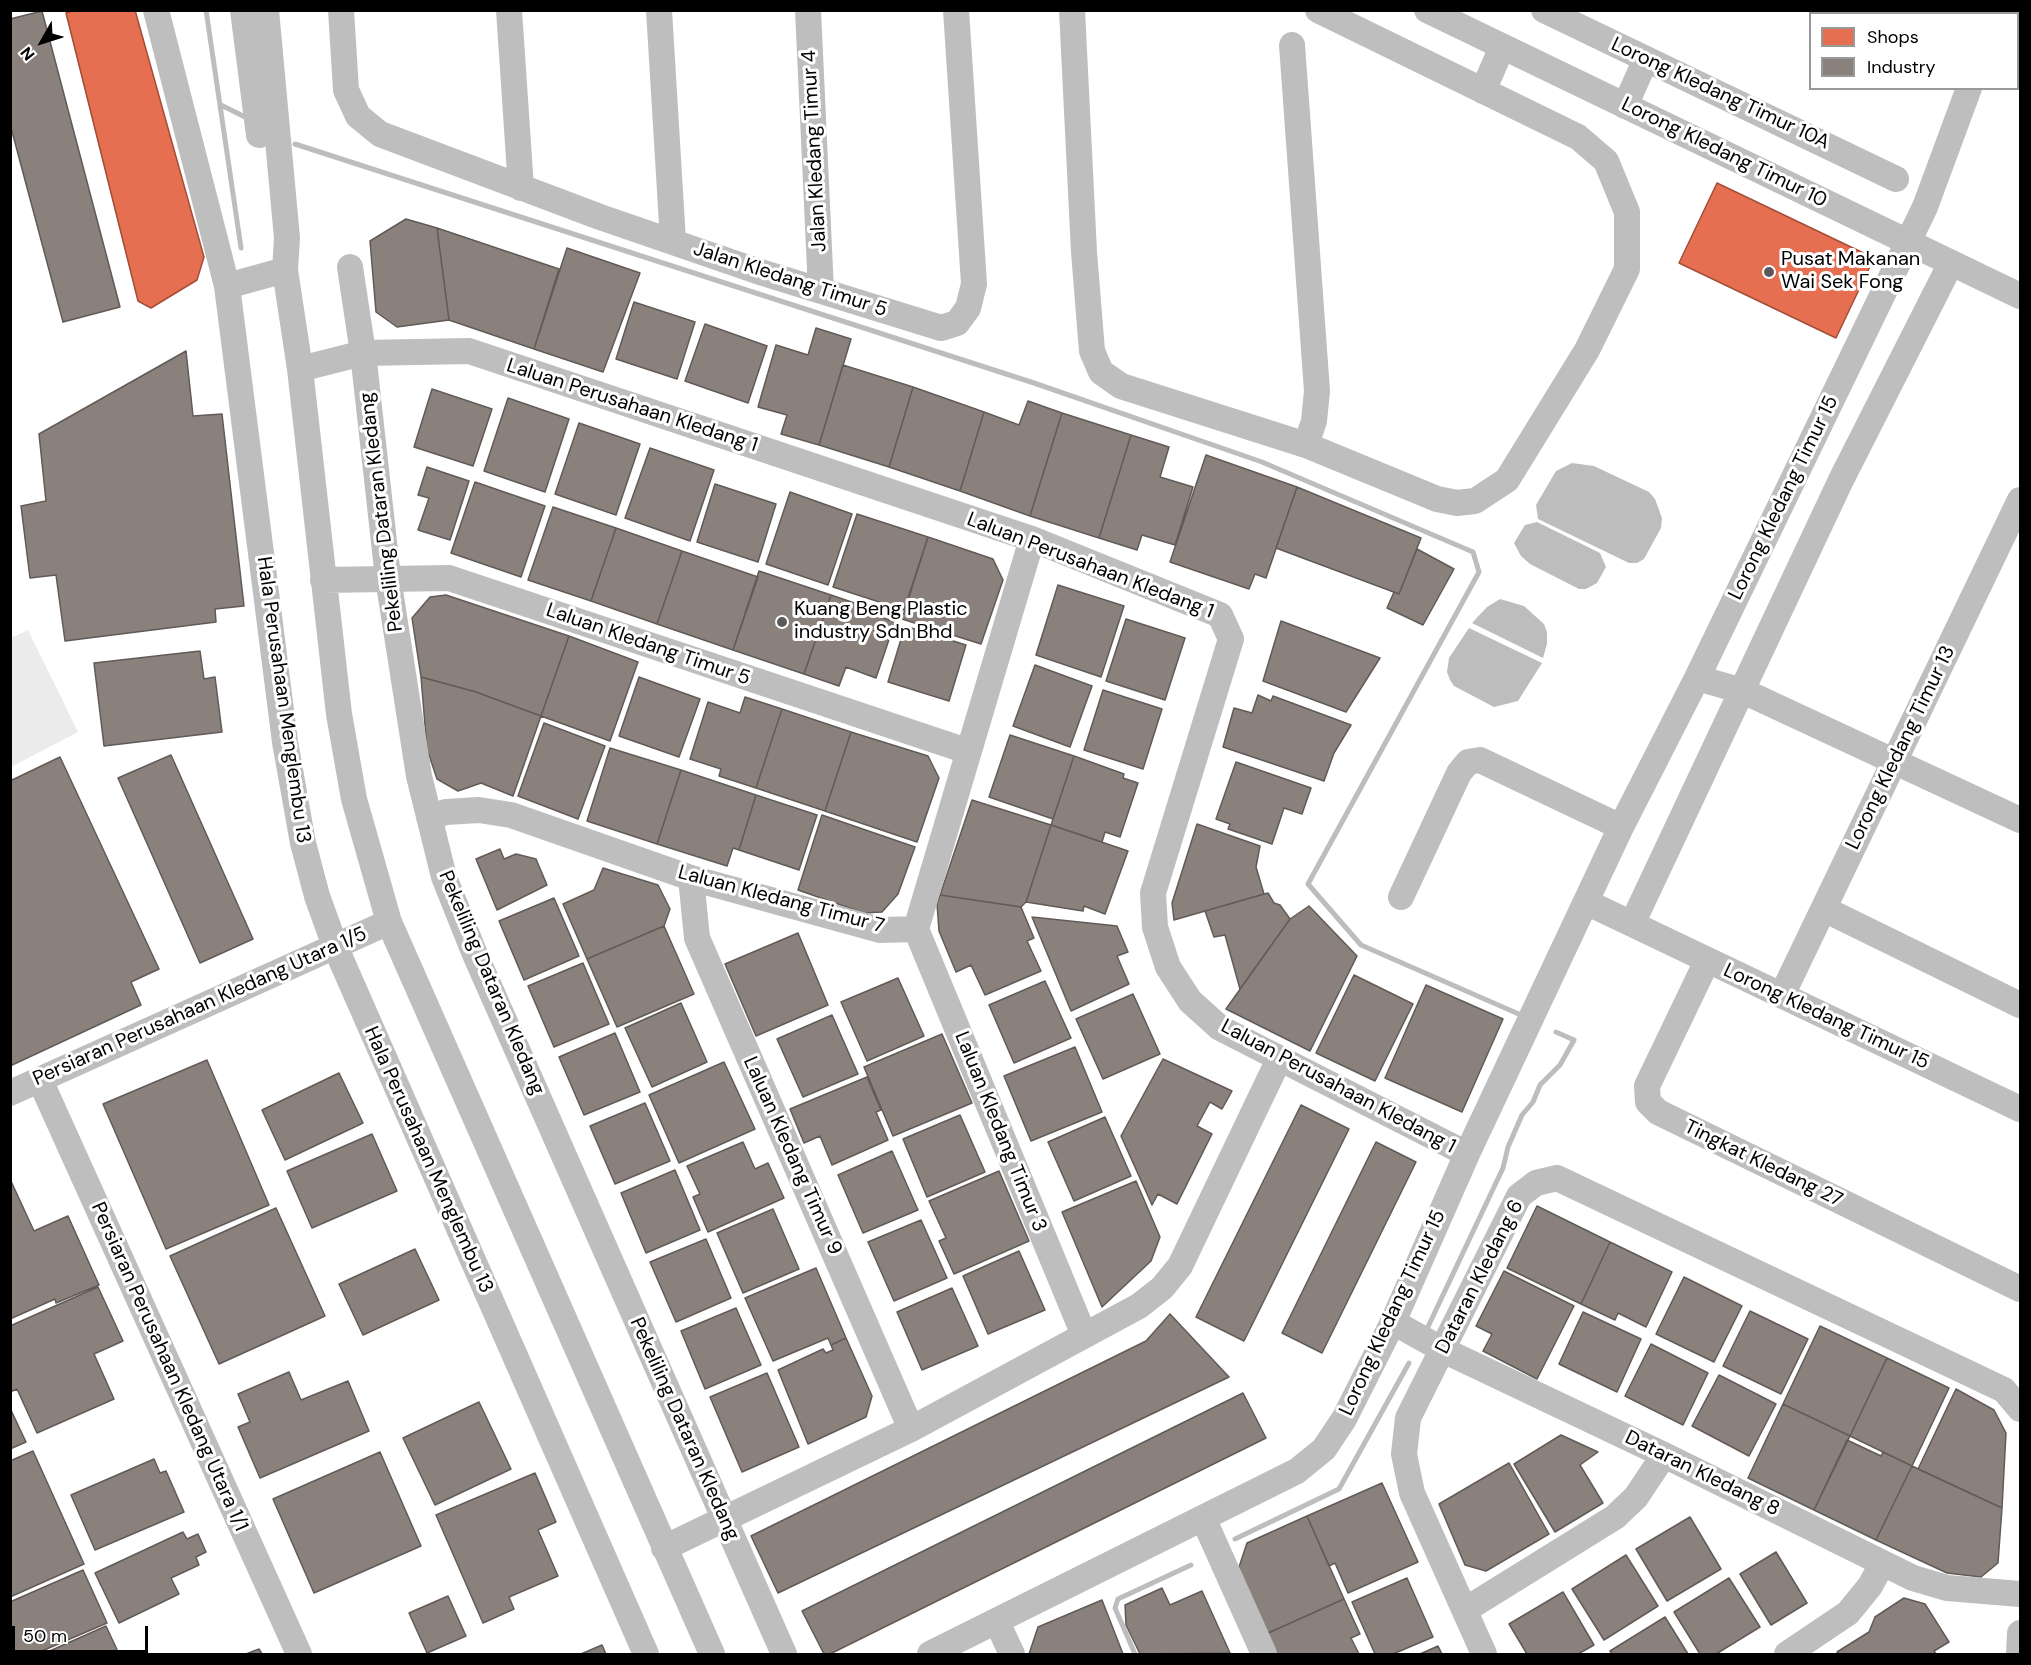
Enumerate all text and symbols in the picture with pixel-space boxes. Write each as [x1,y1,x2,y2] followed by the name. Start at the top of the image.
[12,12,72,72] north arrow
[1809,12,2019,90] legend
[1867,25,1919,49] text: Shops
[1607,33,1833,155] street label: Lorong Kledang Timur 10A
[16,43,39,65] text: N
[798,49,832,253] street label: Jalan Kledang Timur 4
[1867,55,1936,79] text: Industry
[1617,93,1831,213] street label: Lorong Kledang Timur 10
[690,237,890,323] street label: Jalan Kledang Timur 5
[1781,248,1920,295] place label: Pusat Makanan Wai Sek Fong
[1762,265,1776,279] marker: Pusat Makanan Wai Sek Fong
[504,354,760,458] street label: Laluan Perusahaan Kledang 1
[355,391,409,633] street label: Pekeliling Dataran Kledang
[1724,392,1844,604] street label: Lorong Kledang Timur 15
[963,508,1217,624] street label: Laluan Perusahaan Kledang 1
[251,555,315,845] street label: Hala Perusahaan Menglembu 13
[794,598,968,645] place label: Kuang Beng Plastic industry Sdn Bhd
[543,599,753,691] street label: Laluan Kledang Timur 5
[775,615,789,629] marker: Kuang Beng Plastic industry Sdn Bhd
[1841,642,1961,854] street label: Lorong Kledang Timur 13
[675,861,887,939] street label: Laluan Kledang Timur 7
[433,867,549,1099] street label: Pekeliling Dataran Kledang
[29,922,371,1092] street label: Persiaran Perusahaan Kledang Utara 1/5
[1719,959,1933,1075] street label: Lorong Kledang Timur 15
[1217,1015,1459,1159] street label: Laluan Perusahaan Kledang 1
[358,1023,498,1297] street label: Hala Perusahaan Menglembu 13
[949,1028,1051,1236] street label: Laluan Kledang Timur 3
[737,1053,847,1259] street label: Laluan Kledang Timur 9
[1680,1115,1846,1213] street label: Tingkat Kledang 27
[1431,1196,1529,1358] street label: Dataran Kledang 6
[85,1199,253,1535] street label: Persiaran Perusahaan Kledang Utara 1/1
[1335,1206,1451,1420] street label: Lorong Kledang Timur 15
[624,1314,744,1544] street label: Pekeliling Dataran Kledang
[1621,1426,1783,1522] street label: Dataran Kledang 8
[15,1614,152,1652] scale bar
[23,1624,67,1648] text: 50 m

